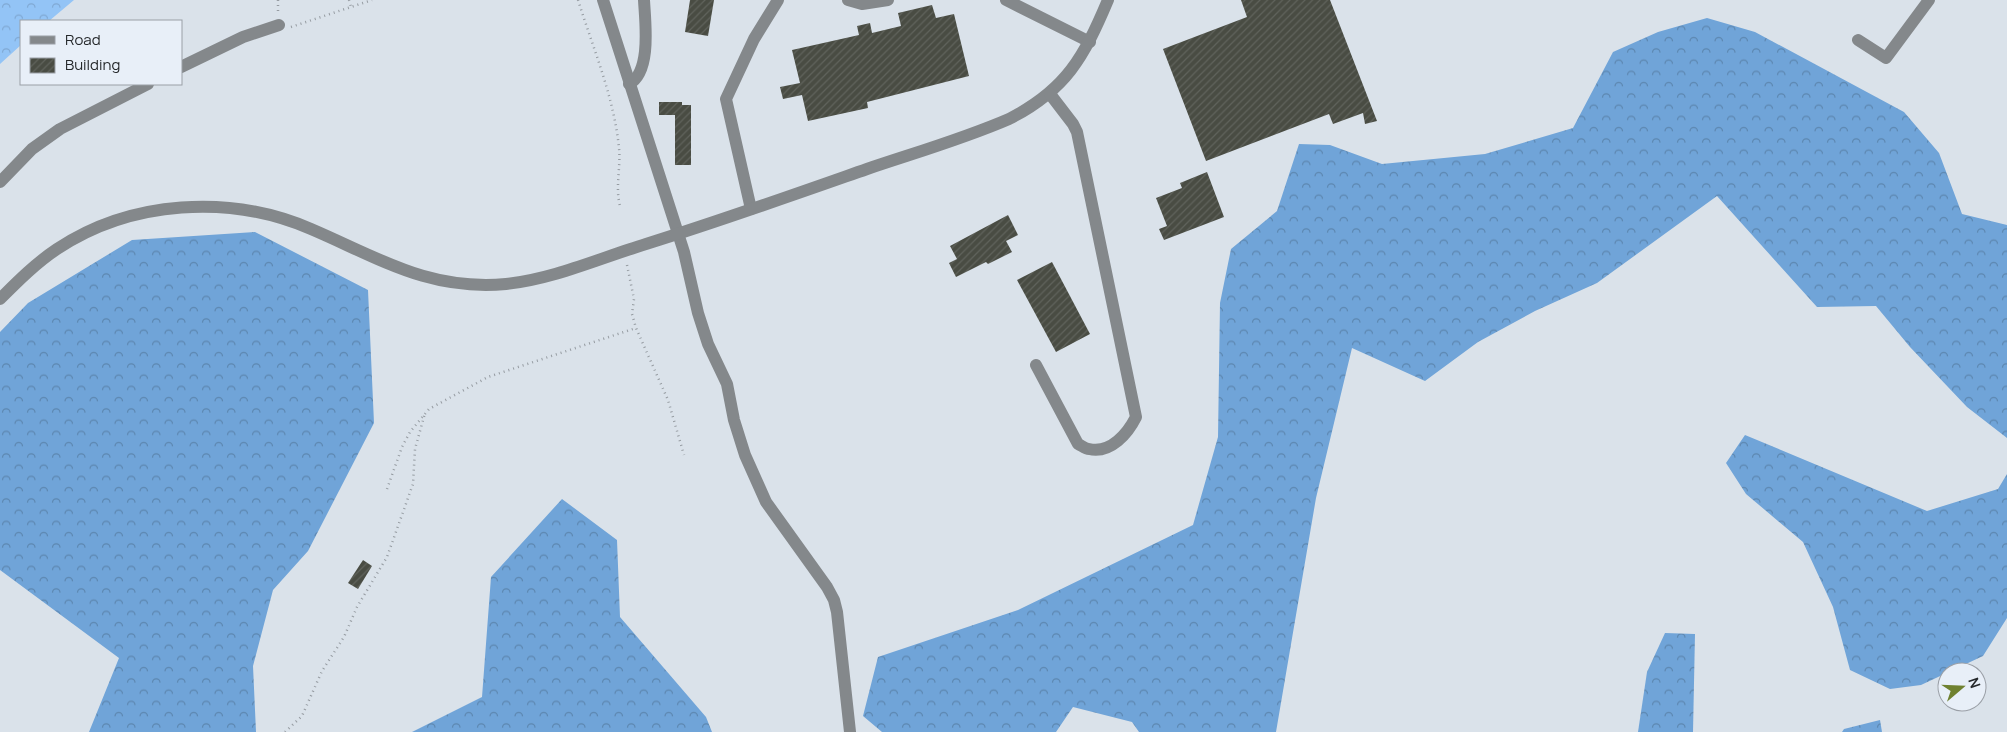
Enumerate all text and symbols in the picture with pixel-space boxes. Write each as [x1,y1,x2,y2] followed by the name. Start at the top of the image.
[20,20,182,85] legend
[65,29,101,50] text: Road
[65,54,120,75] text: Building
[1937,662,1987,712] north arrow
[1964,675,1985,690] text: N

